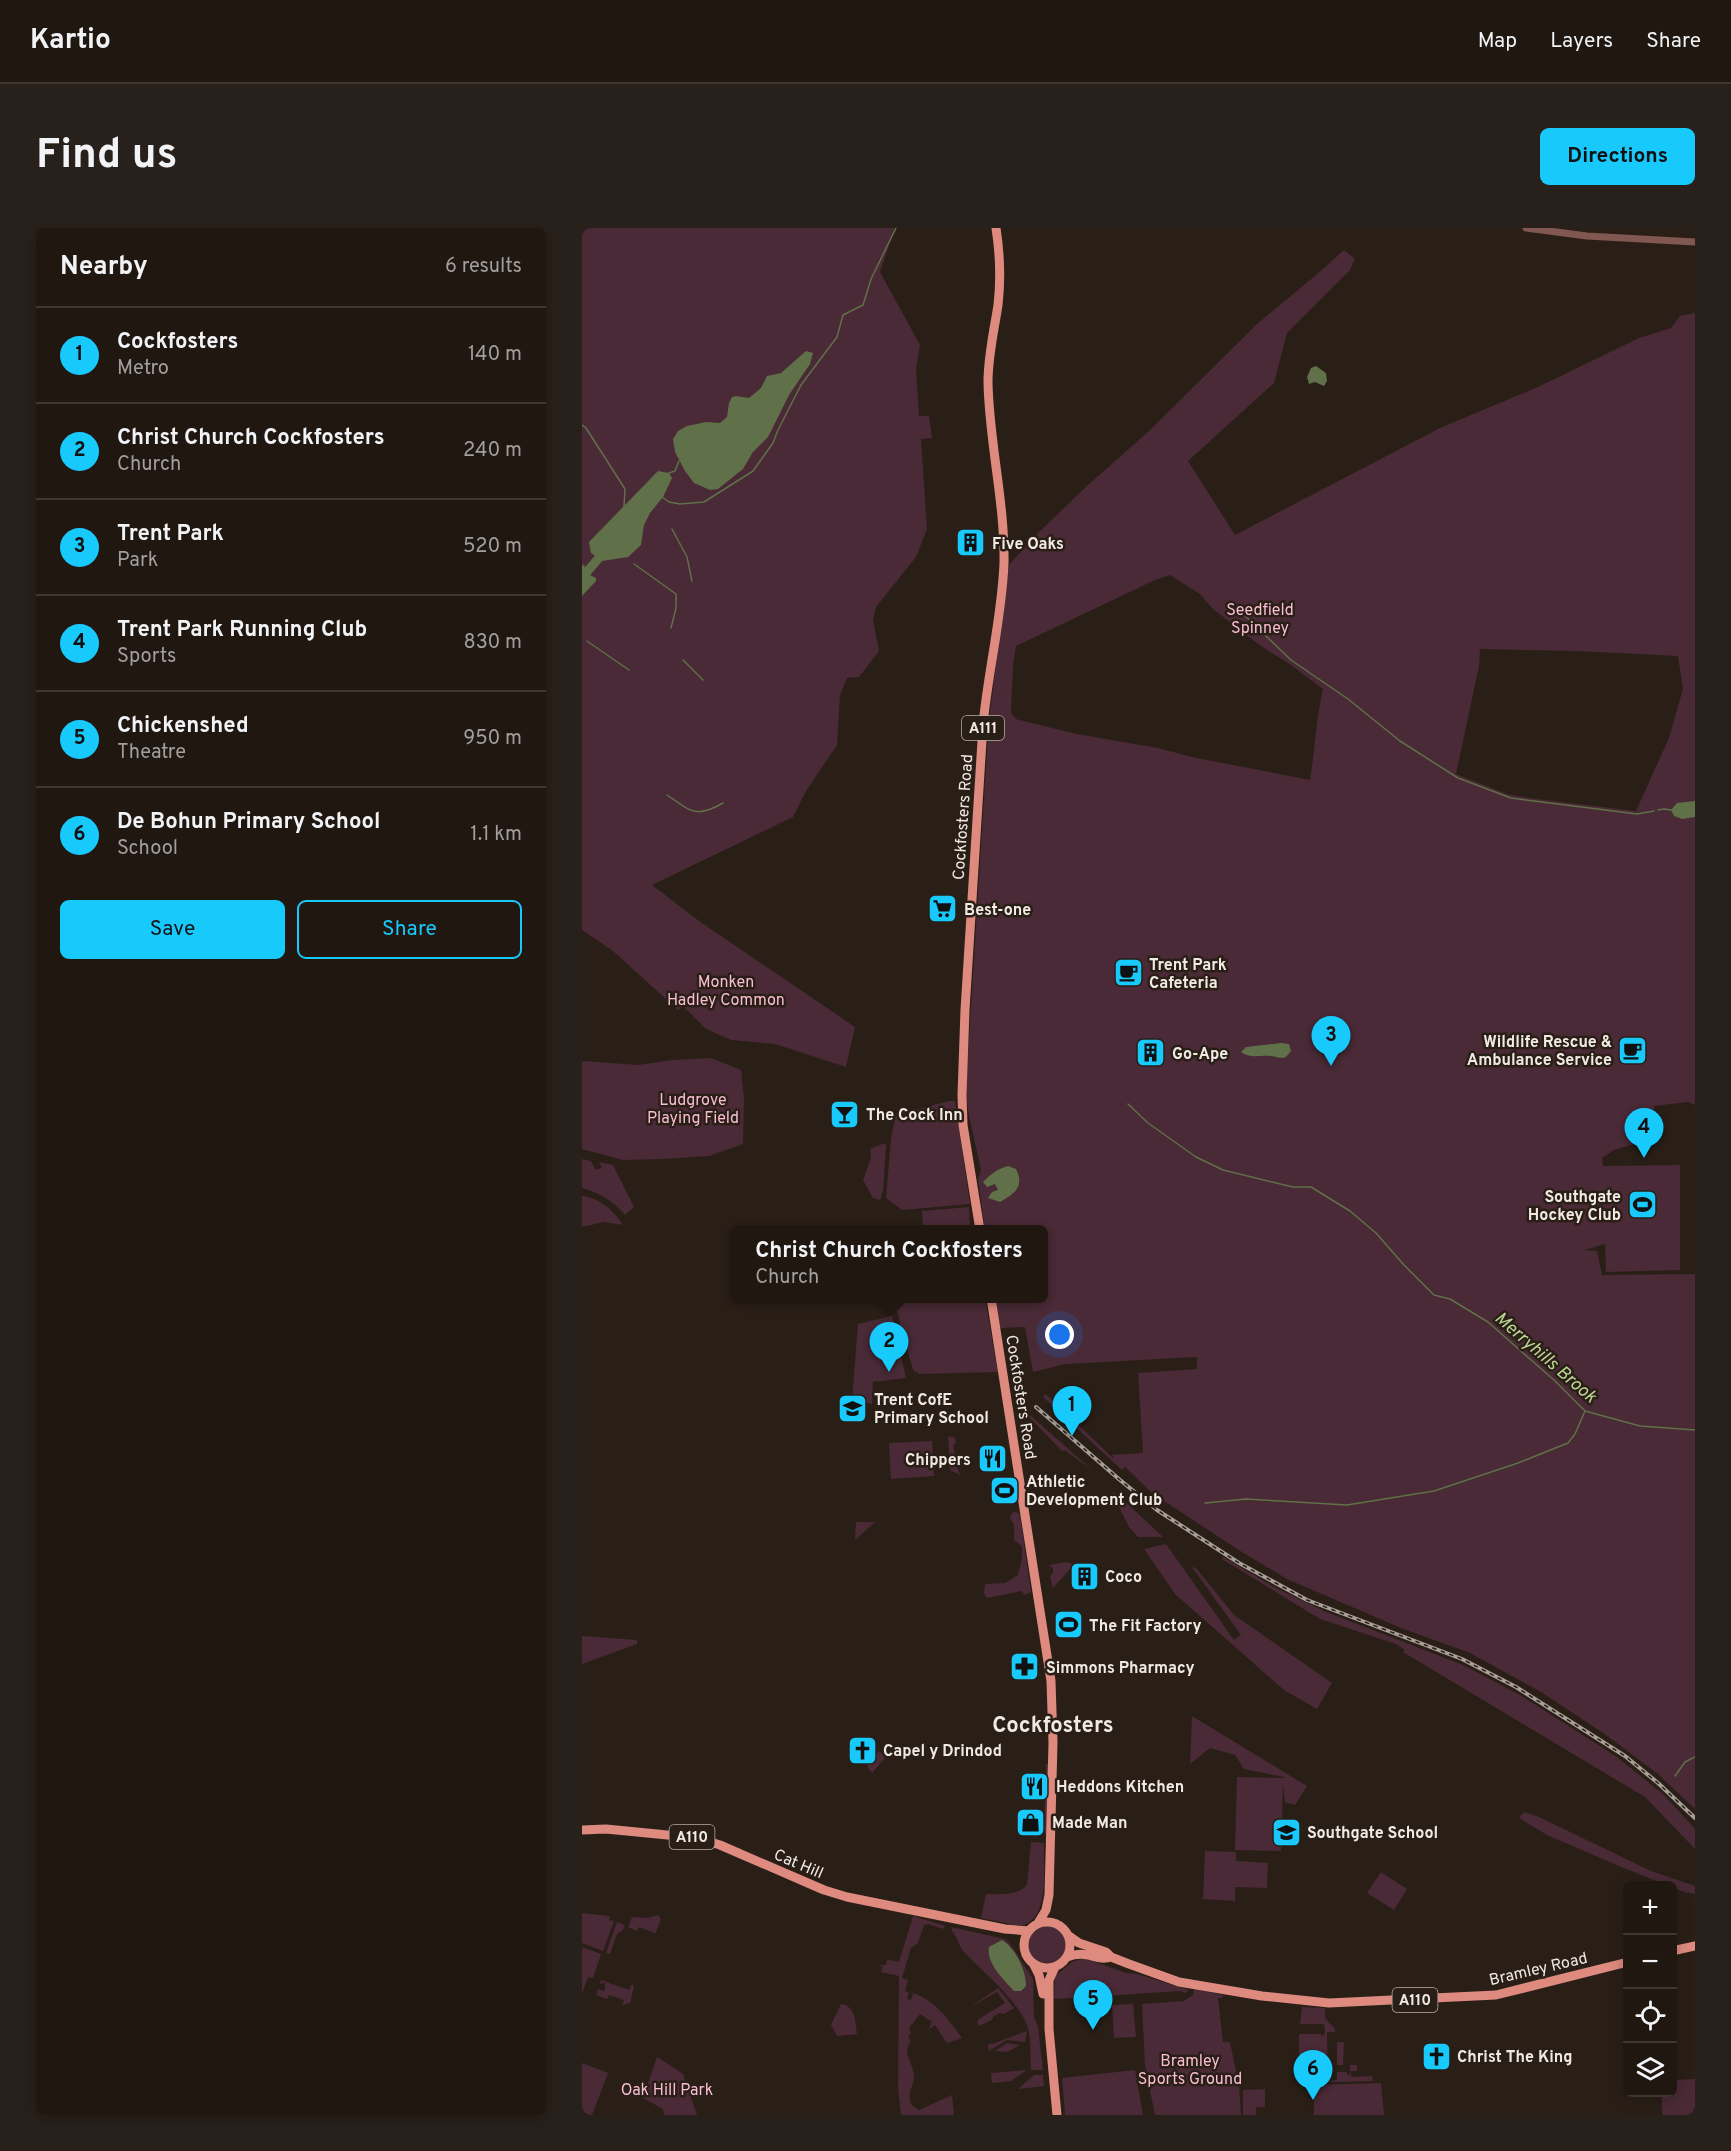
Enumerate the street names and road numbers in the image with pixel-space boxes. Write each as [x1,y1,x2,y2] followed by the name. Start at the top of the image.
[962,716,1004,740] road number: A111
[950,754,978,881] street label: Cockfosters Road
[1000,1334,1040,1461] street label: Cockfosters Road
[670,1825,714,1849] road number: A110
[770,1845,826,1884] street label: Cat Hill
[1487,1949,1590,1991] street label: Bramley Road
[1392,1988,1438,2012] road number: A110

